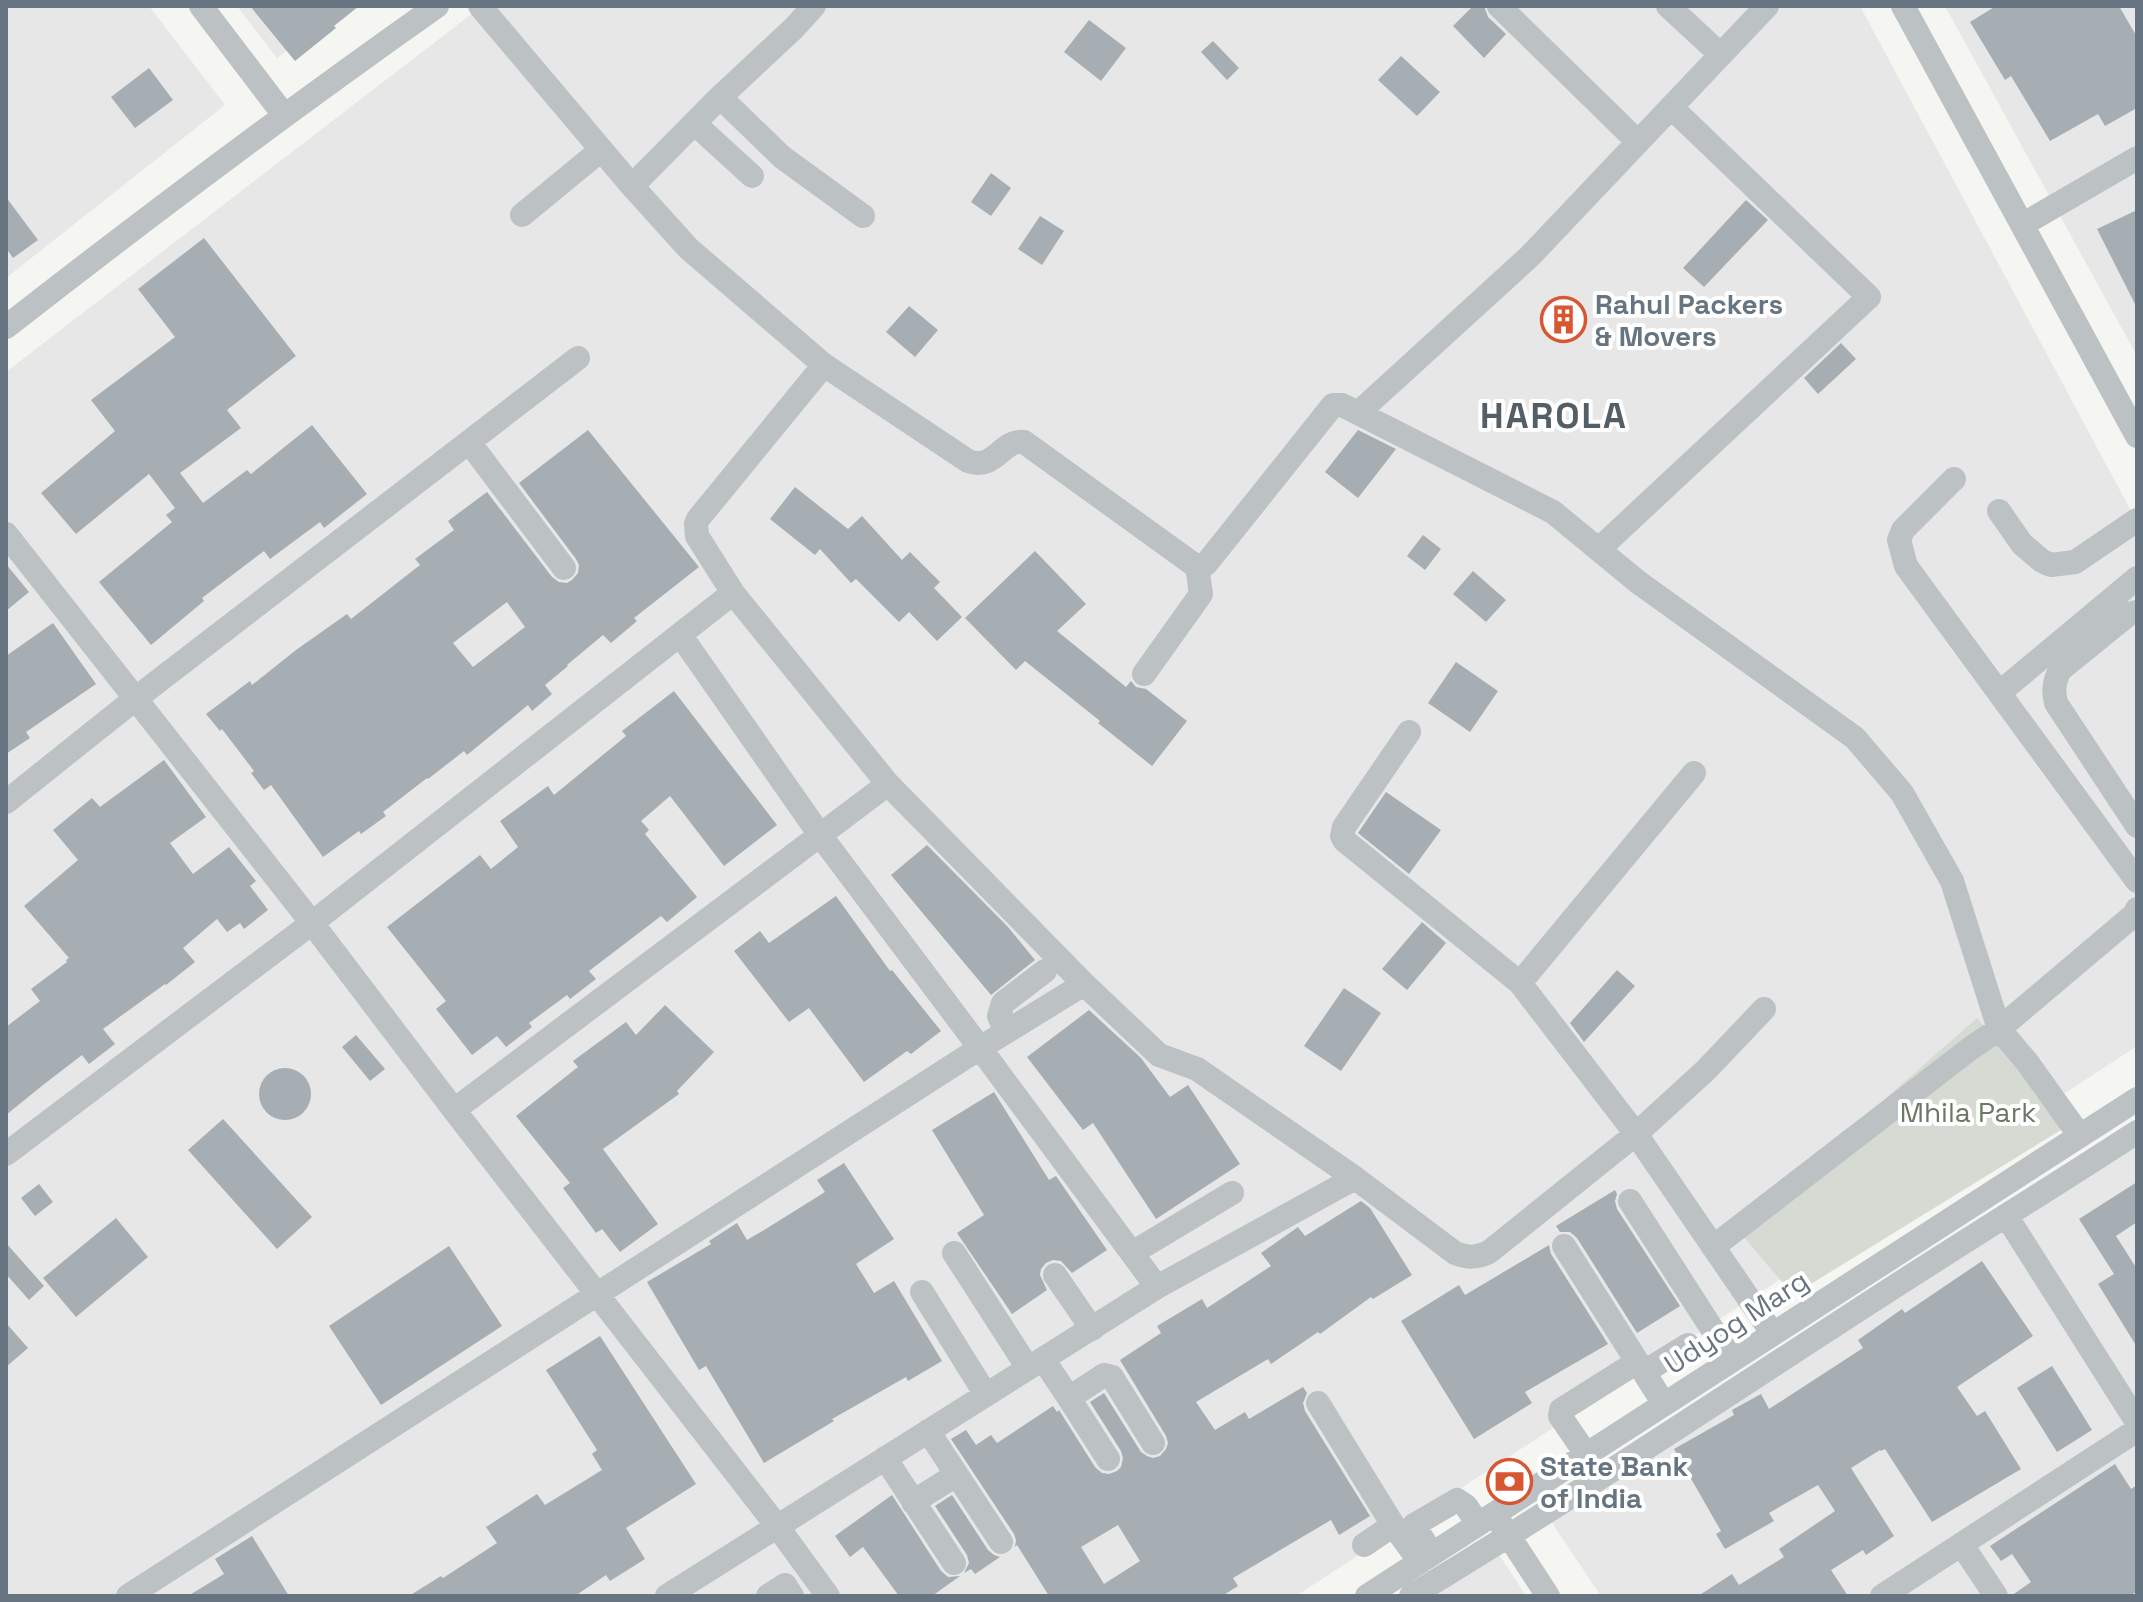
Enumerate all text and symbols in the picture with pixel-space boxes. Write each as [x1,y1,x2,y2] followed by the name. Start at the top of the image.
[1595,286,1783,354] place label: Rahul Packers & Movers
[1540,296,1588,344] building icon: Rahul Packers & Movers
[1480,393,1628,439] district label: HAROLA
[1900,1094,2036,1130] park label: Mhila Park
[1657,1262,1815,1382] street label: Udyog Marg
[1540,1448,1688,1516] place label: State Bank of India
[1485,1458,1533,1506] bank icon: State Bank of India

